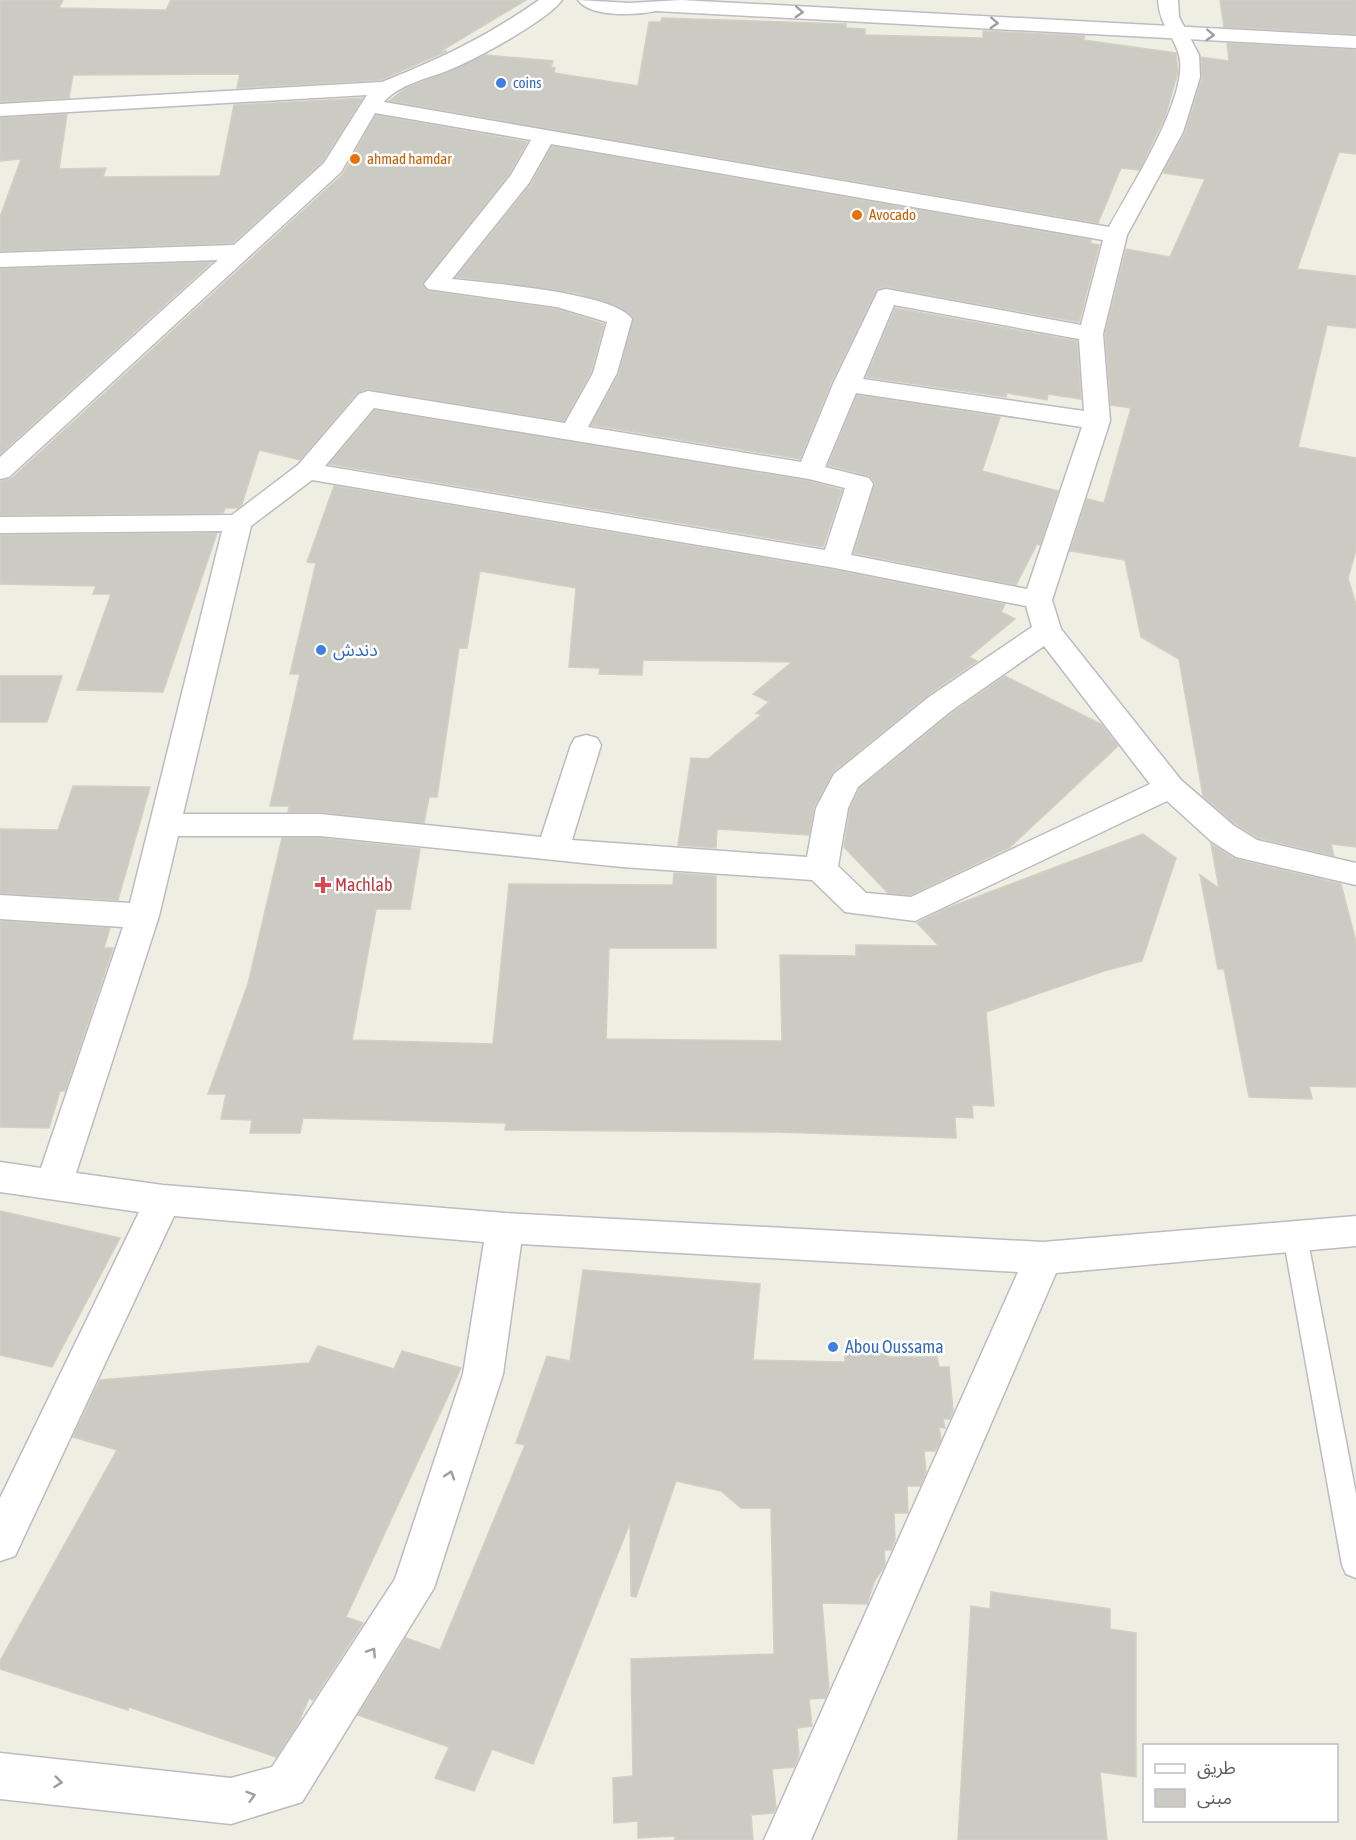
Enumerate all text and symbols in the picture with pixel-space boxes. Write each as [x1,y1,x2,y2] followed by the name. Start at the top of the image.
[795,5,804,18] one-way arrow
[990,16,999,29] one-way arrow
[1205,28,1214,41] one-way arrow
[513,74,542,91] place label: coins
[494,76,508,90] marker: coins
[367,150,452,167] place label: ahmad hamdar
[348,152,362,166] marker: ahmad hamdar
[869,206,916,223] place label: Avocado
[850,208,864,222] marker: Avocado
[333,639,378,661] place label: دندش
[314,643,328,657] marker: دندش
[335,874,393,895] place label: Machlab
[316,878,330,892] marker: Machlab
[845,1336,944,1357] place label: Abou Oussama
[826,1340,840,1354] marker: Abou Oussama
[443,1470,455,1481] one-way arrow
[365,1648,376,1659] one-way arrow
[1143,1744,1338,1822] legend
[1197,1757,1236,1779] text: طريق
[54,1775,63,1788] one-way arrow
[1197,1787,1232,1809] text: مبنى
[246,1790,256,1803] one-way arrow

